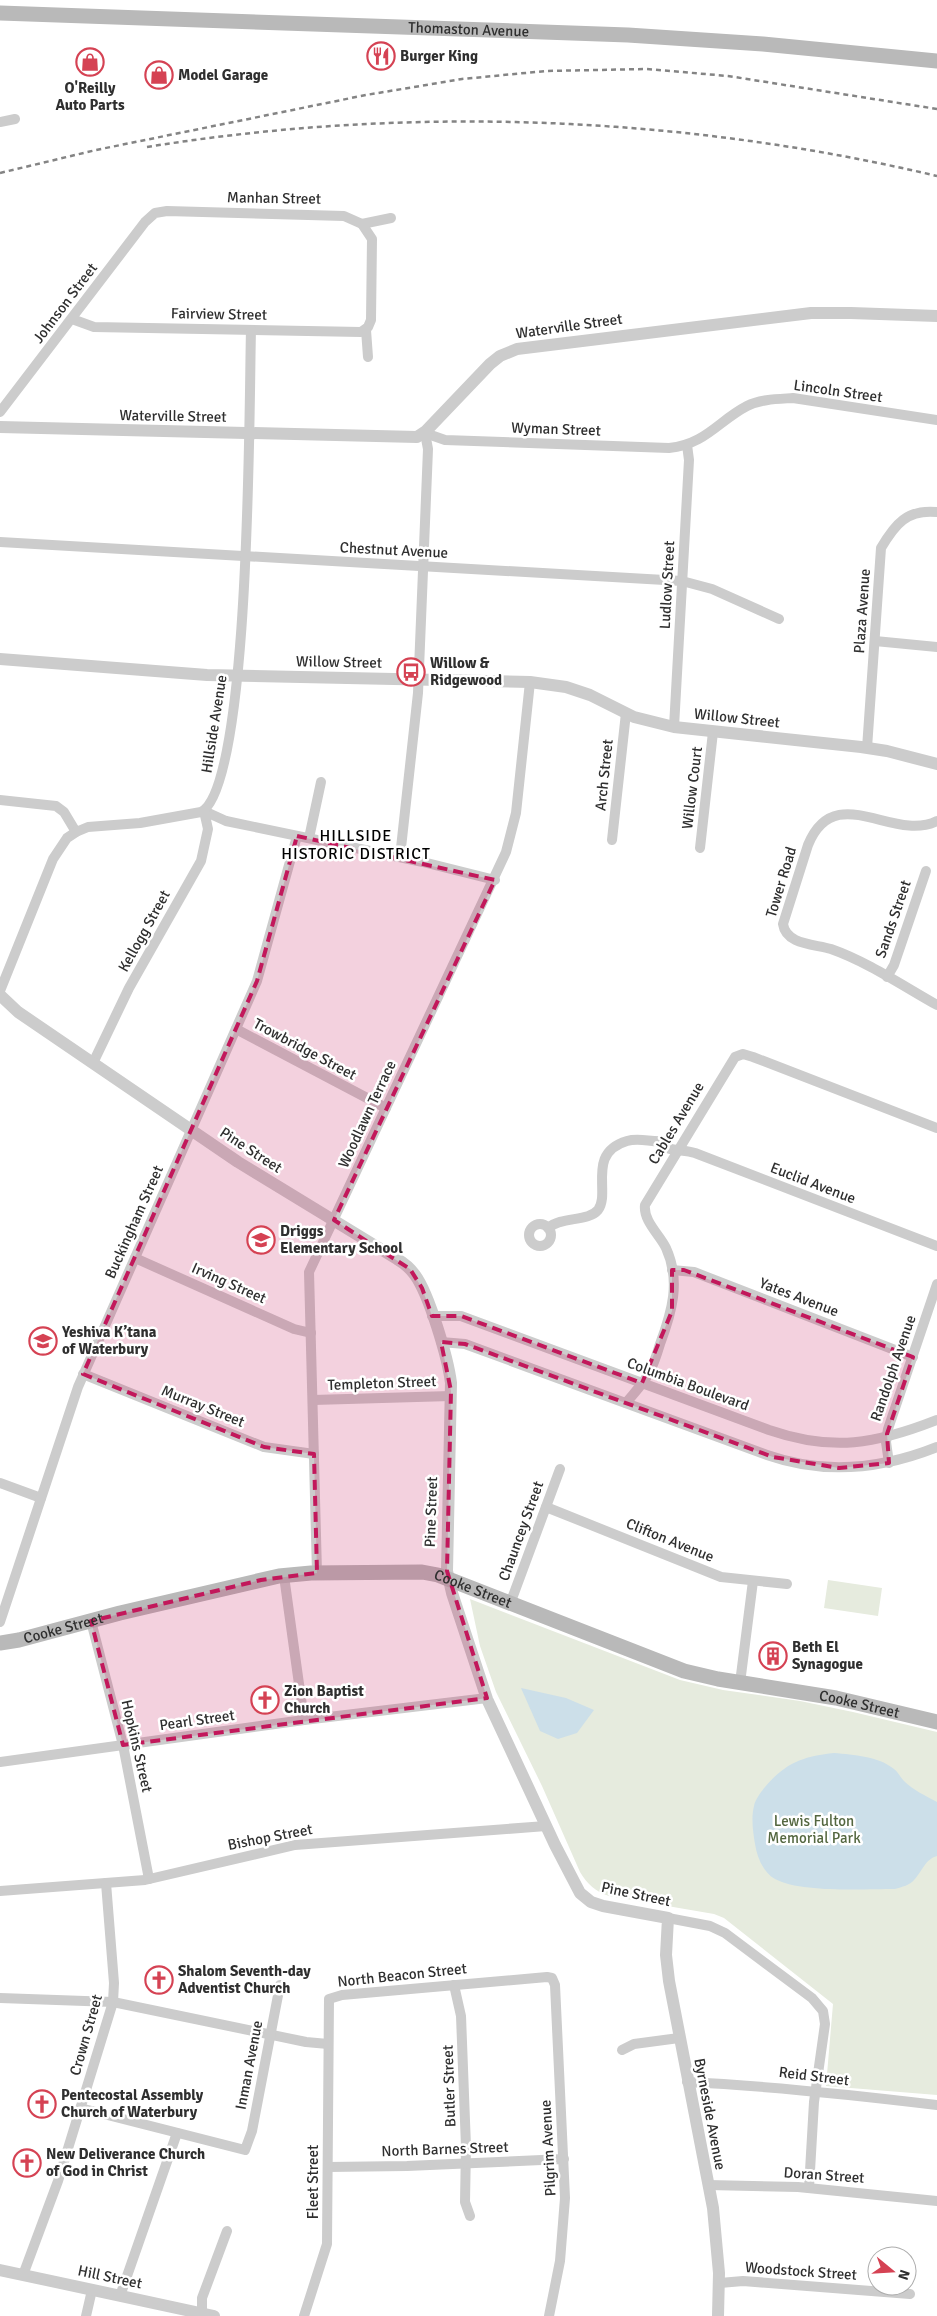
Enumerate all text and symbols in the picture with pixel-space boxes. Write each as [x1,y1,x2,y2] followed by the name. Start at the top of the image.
[408,18,529,41] street label: Thomaston Avenue
[366,41,396,71] restaurant icon: Burger King
[75,47,105,77] shop icon: O'Reilly Auto Parts
[400,47,478,65] place label: Burger King
[144,60,174,90] shop icon: Model Garage
[178,66,268,84] place label: Model Garage
[55,79,125,114] place label: O'Reilly Auto Parts
[227,188,321,208] street label: Manhan Street
[29,259,101,347] street label: Johnson Street
[171,304,267,324] street label: Fairview Street
[515,310,623,342] street label: Waterville Street
[792,376,884,406] street label: Lincoln Street
[119,406,227,426] street label: Waterville Street
[511,418,601,440] street label: Wyman Street
[339,538,449,562] street label: Chestnut Avenue
[656,540,678,630] street label: Ludlow Street
[850,568,874,654] street label: Plaza Avenue
[296,652,382,672] street label: Willow Street
[430,654,502,689] place label: Willow & Ridgewood
[396,657,426,687] bus stop icon: Willow & Ridgewood
[197,674,231,774] street label: Hillside Avenue
[693,705,781,731] street label: Willow Street
[591,738,617,812] street label: Arch Street
[678,746,706,830] street label: Willow Court
[281,826,431,864] district label: HILLSIDE HISTORIC DISTRICT
[762,844,800,919] street label: Tower Road
[871,878,915,960] street label: Sands Street
[114,887,174,975] street label: Kellogg Street
[250,1014,360,1084] street label: Trowbridge Street
[334,1057,400,1171] street label: Woodlawn Terrace
[644,1078,708,1168] street label: Cables Avenue
[216,1123,286,1177] street label: Pine Street
[768,1158,858,1208] street label: Euclid Avenue
[101,1163,167,1281] street label: Buckingham Street
[280,1222,403,1257] place label: Driggs Elementary School
[246,1225,276,1255] school or university icon: Driggs Elementary School
[189,1259,269,1307] street label: Irving Street
[757,1274,841,1320] street label: Yates Avenue
[866,1313,920,1423] street label: Randolph Avenue
[61,1323,157,1358] place label: Yeshiva K’tana of Waterbury
[28,1326,58,1356] school or university icon: Yeshiva K’tana of Waterbury
[625,1354,751,1414] street label: Columbia Boulevard
[327,1372,437,1394] street label: Templeton Street
[159,1381,247,1431] street label: Murray Street
[421,1476,441,1548] street label: Pine Street
[495,1479,547,1583] street label: Chauncey Street
[623,1514,717,1566] street label: Clifton Avenue
[432,1565,514,1612] street label: Cooke Street
[21,1609,105,1647] street label: Cooke Street
[792,1638,863,1673] place label: Beth El Synagogue
[758,1641,788,1671] building icon: Beth El Synagogue
[284,1682,364,1717] place label: Zion Baptist Church
[250,1685,280,1715] church icon: Zion Baptist Church
[818,1686,901,1722] street label: Cooke Street
[118,1698,156,1794] street label: Hopkins Street
[158,1706,236,1734] street label: Pearl Street
[767,1812,861,1847] park label: Lewis Fulton Memorial Park
[226,1820,314,1854] street label: Bishop Street
[600,1878,672,1910] street label: Pine Street
[336,1959,468,1991] street label: North Beacon Street
[178,1962,311,1997] place label: Shalom Seventh-day Adventist Church
[144,1965,174,1995] church icon: Shalom Seventh-day Adventist Church
[66,1992,106,2078] street label: Crown Street
[232,2019,266,2111] street label: Inman Avenue
[439,2045,459,2127] street label: Butler Street
[690,2057,730,2171] street label: Byrneside Avenue
[778,2063,850,2089] street label: Reid Street
[61,2086,204,2121] place label: Pentecostal Assembly Church of Waterbury
[27,2089,57,2119] church icon: Pentecostal Assembly Church of Waterbury
[536,2099,560,2197] street label: Pilgrim Avenue
[381,2138,509,2160] street label: North Barnes Street
[46,2145,205,2180] place label: New Deliverance Church of God in Christ
[304,2145,322,2219] street label: Fleet Street
[12,2148,42,2178] church icon: New Deliverance Church of God in Christ
[783,2163,865,2187] street label: Doran Street
[867,2246,917,2296] north arrow
[744,2258,858,2284] street label: Woodstock Street
[76,2261,144,2293] street label: Hill Street
[894,2268,913,2282] text: N

